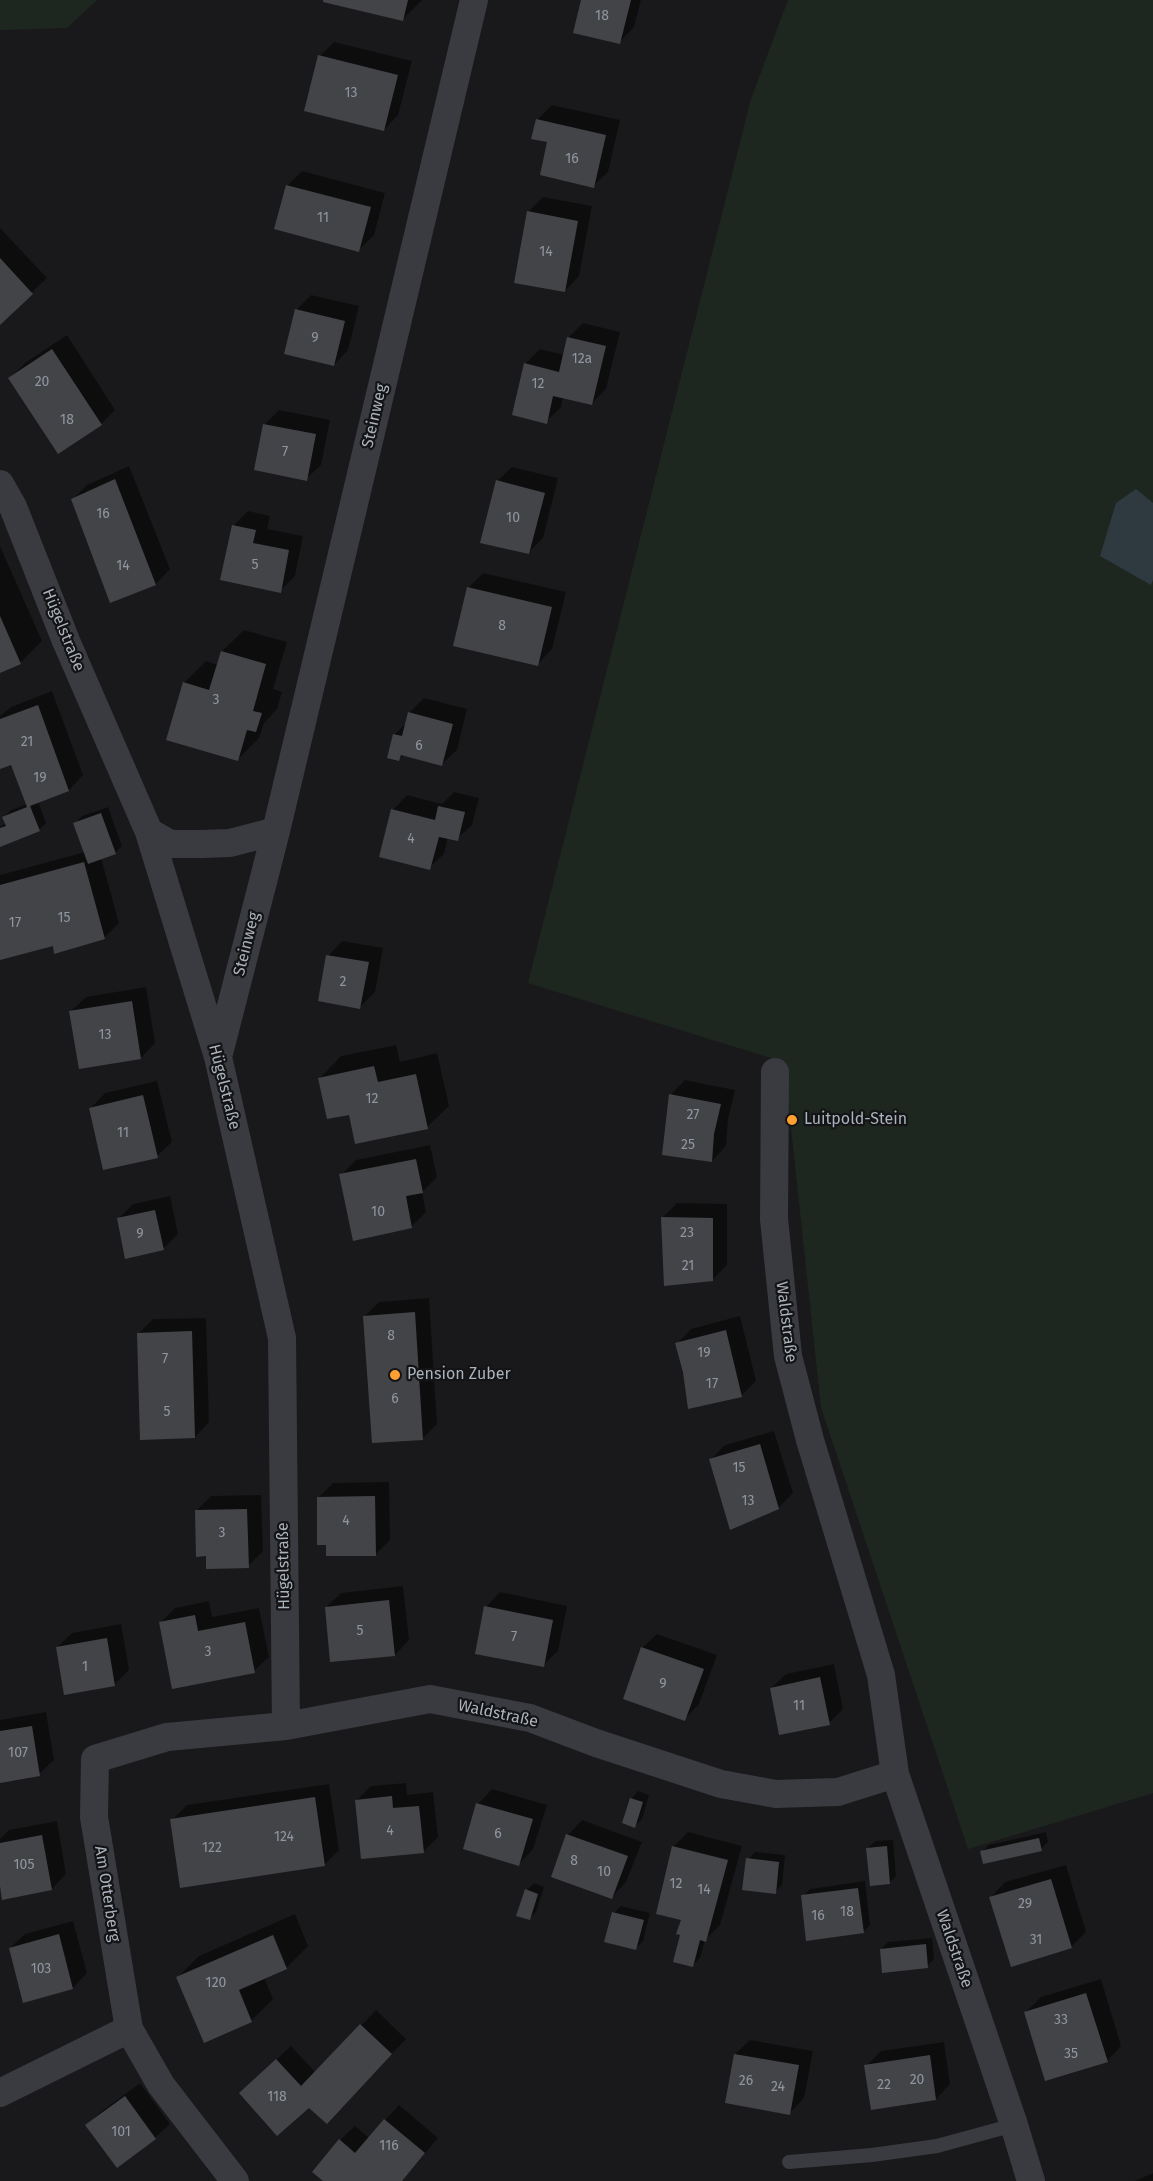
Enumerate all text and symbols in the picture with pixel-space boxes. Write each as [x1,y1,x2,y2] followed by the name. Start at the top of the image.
[595,8,609,24] house number: 18
[344,85,358,101] house number: 13
[565,151,579,167] house number: 16
[317,210,329,226] house number: 11
[539,244,553,260] house number: 14
[311,330,319,346] house number: 9
[572,351,592,367] house number: 12a
[35,374,49,390] house number: 20
[532,376,544,392] house number: 12
[358,382,392,450] street label: Steinweg
[60,412,74,428] house number: 18
[282,444,288,460] house number: 7
[96,506,110,522] house number: 16
[506,510,520,526] house number: 10
[251,557,259,573] house number: 5
[116,558,130,574] house number: 14
[38,586,88,674] street label: Hügelstraße
[498,618,506,634] house number: 8
[213,692,219,708] house number: 3
[21,734,33,750] house number: 21
[415,738,423,754] house number: 6
[33,770,47,786] house number: 19
[407,831,415,847] house number: 4
[57,910,71,926] house number: 15
[230,910,264,978] street label: Steinweg
[9,915,21,931] house number: 17
[340,974,346,990] house number: 2
[98,1027,112,1043] house number: 13
[204,1042,244,1132] street label: Hügelstraße
[366,1091,378,1107] house number: 12
[686,1107,700,1123] house number: 27
[804,1110,907,1130] place label: Luitpold-Stein
[785,1113,799,1127] marker: Luitpold-Stein
[117,1125,129,1141] house number: 11
[681,1137,695,1153] house number: 25
[371,1204,385,1220] house number: 10
[680,1225,694,1241] house number: 23
[136,1226,144,1242] house number: 9
[682,1258,694,1274] house number: 21
[772,1281,800,1363] street label: Waldstraße
[387,1328,395,1344] house number: 8
[697,1345,711,1361] house number: 19
[162,1351,168,1367] house number: 7
[407,1365,511,1385] place label: Pension Zuber
[388,1368,402,1382] marker: Pension Zuber
[706,1376,718,1392] house number: 17
[391,1391,399,1407] house number: 6
[163,1404,171,1420] house number: 5
[732,1460,746,1476] house number: 15
[741,1493,755,1509] house number: 13
[342,1513,350,1529] house number: 4
[274,1522,294,1610] street label: Hügelstraße
[219,1525,225,1541] house number: 3
[356,1623,364,1639] house number: 5
[511,1629,517,1645] house number: 7
[205,1644,211,1660] house number: 3
[82,1659,88,1675] house number: 1
[659,1676,667,1692] house number: 9
[456,1696,540,1732] street label: Waldstraße
[793,1698,805,1714] house number: 11
[8,1745,28,1761] house number: 107
[386,1823,394,1839] house number: 4
[494,1826,502,1842] house number: 6
[274,1829,294,1845] house number: 124
[202,1840,222,1856] house number: 122
[90,1845,124,1943] street label: Am Otterberg
[570,1853,578,1869] house number: 8
[14,1857,34,1873] house number: 105
[597,1864,611,1880] house number: 10
[670,1876,682,1892] house number: 12
[697,1882,711,1898] house number: 14
[1018,1896,1032,1912] house number: 29
[840,1904,854,1920] house number: 18
[932,1907,976,1991] street label: Waldstraße
[811,1908,825,1924] house number: 16
[1030,1932,1042,1948] house number: 31
[31,1961,51,1977] house number: 103
[206,1975,226,1991] house number: 120
[1054,2012,1068,2028] house number: 33
[1064,2046,1078,2062] house number: 35
[910,2072,924,2088] house number: 20
[739,2073,753,2089] house number: 26
[877,2077,891,2093] house number: 22
[771,2079,785,2095] house number: 24
[267,2089,287,2105] house number: 118
[111,2124,131,2140] house number: 101
[379,2138,399,2154] house number: 116

